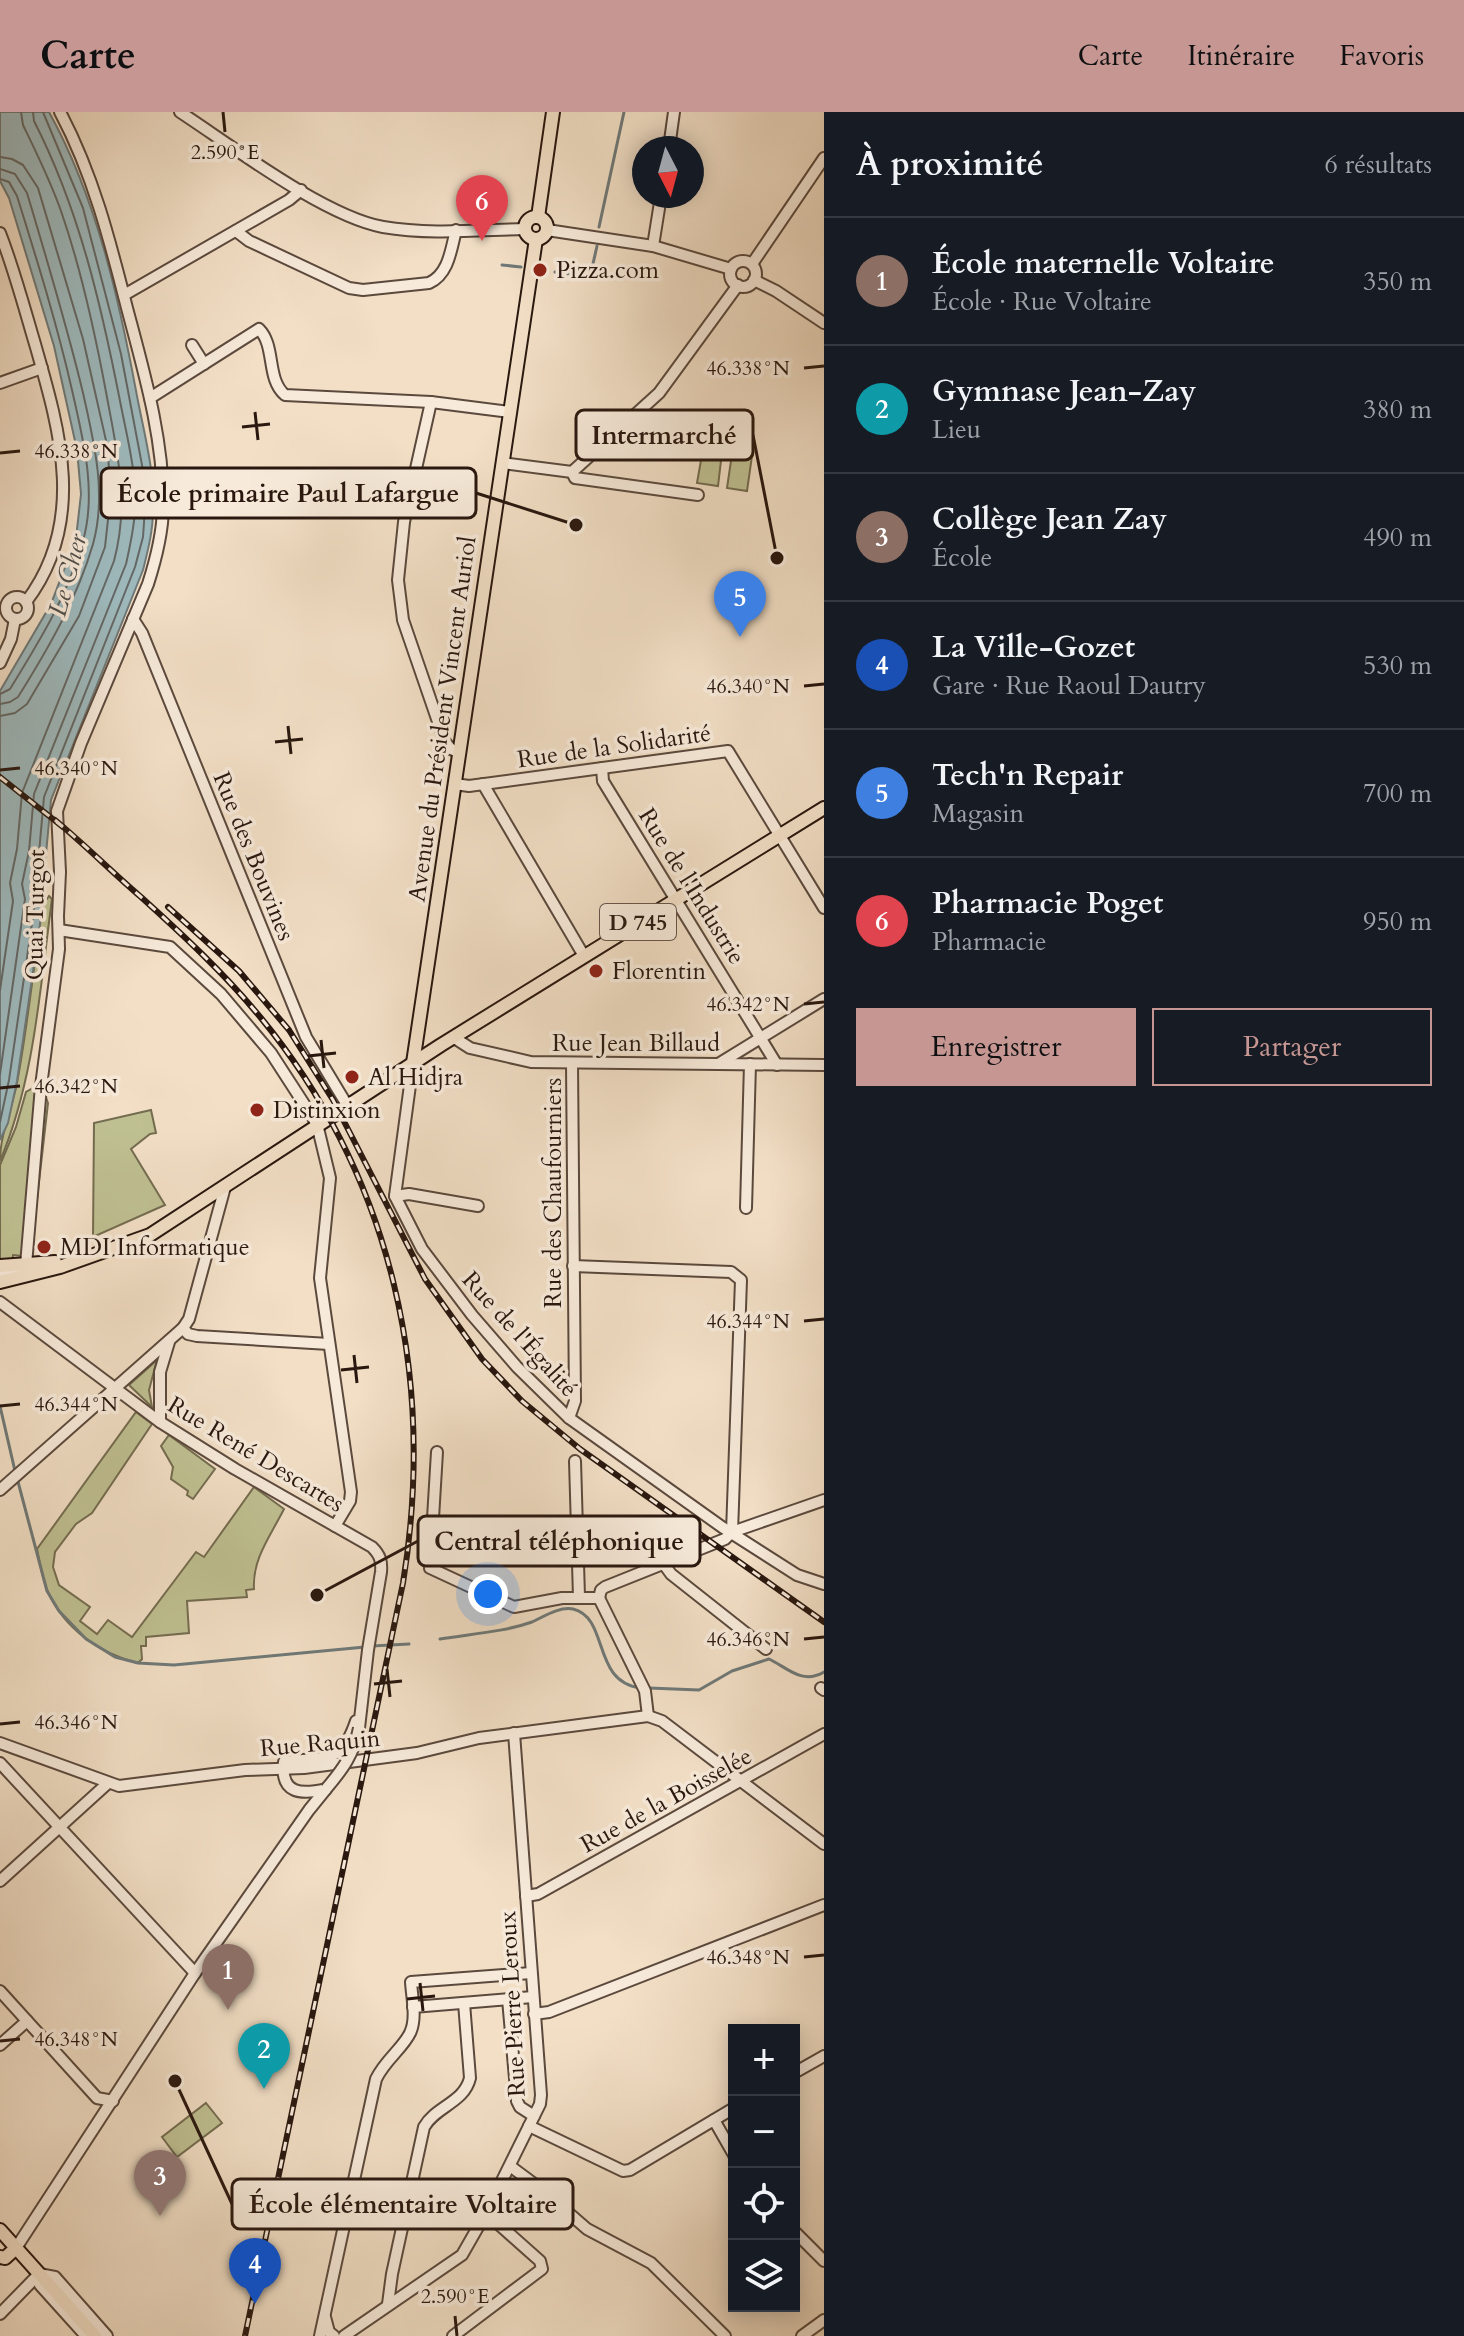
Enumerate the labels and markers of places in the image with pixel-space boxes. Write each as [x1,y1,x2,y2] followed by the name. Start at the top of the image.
[456,175,508,241] pin: 6
[556,254,660,287] place label: Pizza.com
[531,261,549,279] marker: Pizza.com
[576,410,753,460] callout: Intermarché
[101,468,476,518] callout: École primaire Paul Lafargue
[714,571,766,637] pin: 5
[612,955,706,988] place label: Florentin
[587,962,605,980] marker: Florentin
[368,1061,464,1094] place label: Al Hidjra
[343,1068,361,1086] marker: Al Hidjra
[273,1094,381,1127] place label: Distinxion
[248,1101,266,1119] marker: Distinxion
[60,1231,250,1264] place label: MDI Informatique
[35,1238,53,1256] marker: MDI Informatique
[418,1516,700,1566] callout: Central téléphonique
[202,1944,254,2010] pin: 1
[238,2023,290,2089] pin: 2
[134,2150,186,2216] pin: 3
[232,2179,573,2229] callout: École élémentaire Voltaire
[229,2238,281,2304] pin: 4

